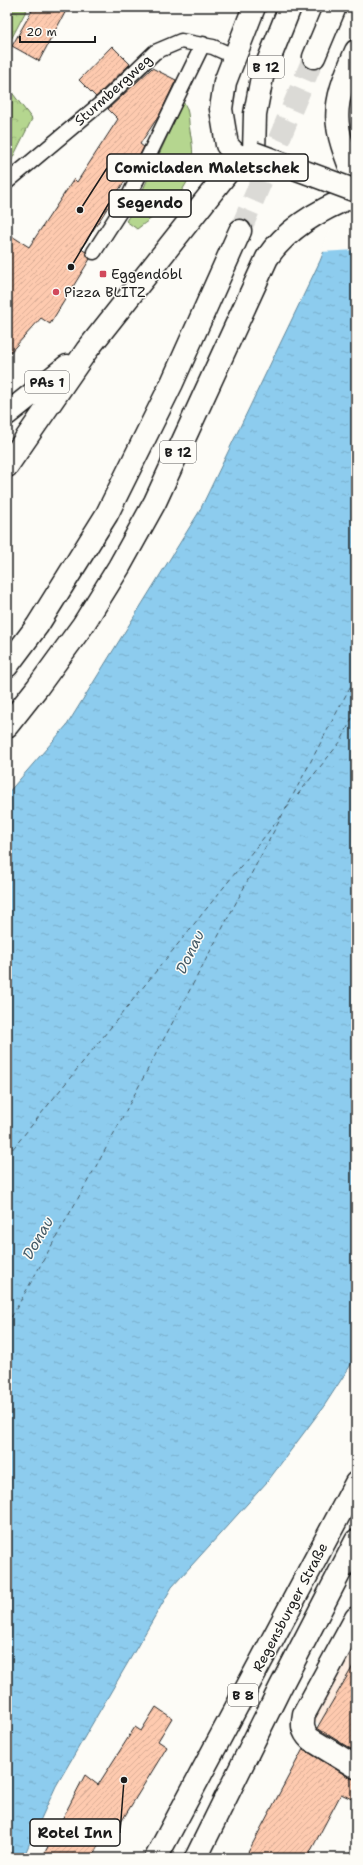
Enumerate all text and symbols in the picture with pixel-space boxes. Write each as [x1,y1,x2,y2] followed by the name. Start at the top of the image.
[20,18,95,44] scale bar
[26,24,57,40] text: 20 m
[70,50,156,130] street label: Sturmbergweg
[248,56,284,78] road number: B 12
[107,154,308,181] callout: Comicladen Maletschek
[114,158,300,178] text: Comicladen Maletschek
[109,190,191,217] callout: Segendo
[117,193,183,213] text: Segendo
[111,265,183,283] place label: Eggendobl
[98,269,108,279] marker: Eggendobl
[64,283,146,301] place label: Pizza BLITZ
[51,287,61,297] marker: Pizza BLITZ
[25,371,69,393] road number: PAs 1
[160,441,196,463] road number: B 12
[171,927,209,977] water label: Donau
[18,1213,58,1263] water label: Donau
[248,1539,332,1675] street label: Regensburger Straße
[228,1684,258,1706] road number: B 8
[30,1819,120,1846] callout: Rotel Inn
[38,1823,112,1843] text: Rotel Inn

